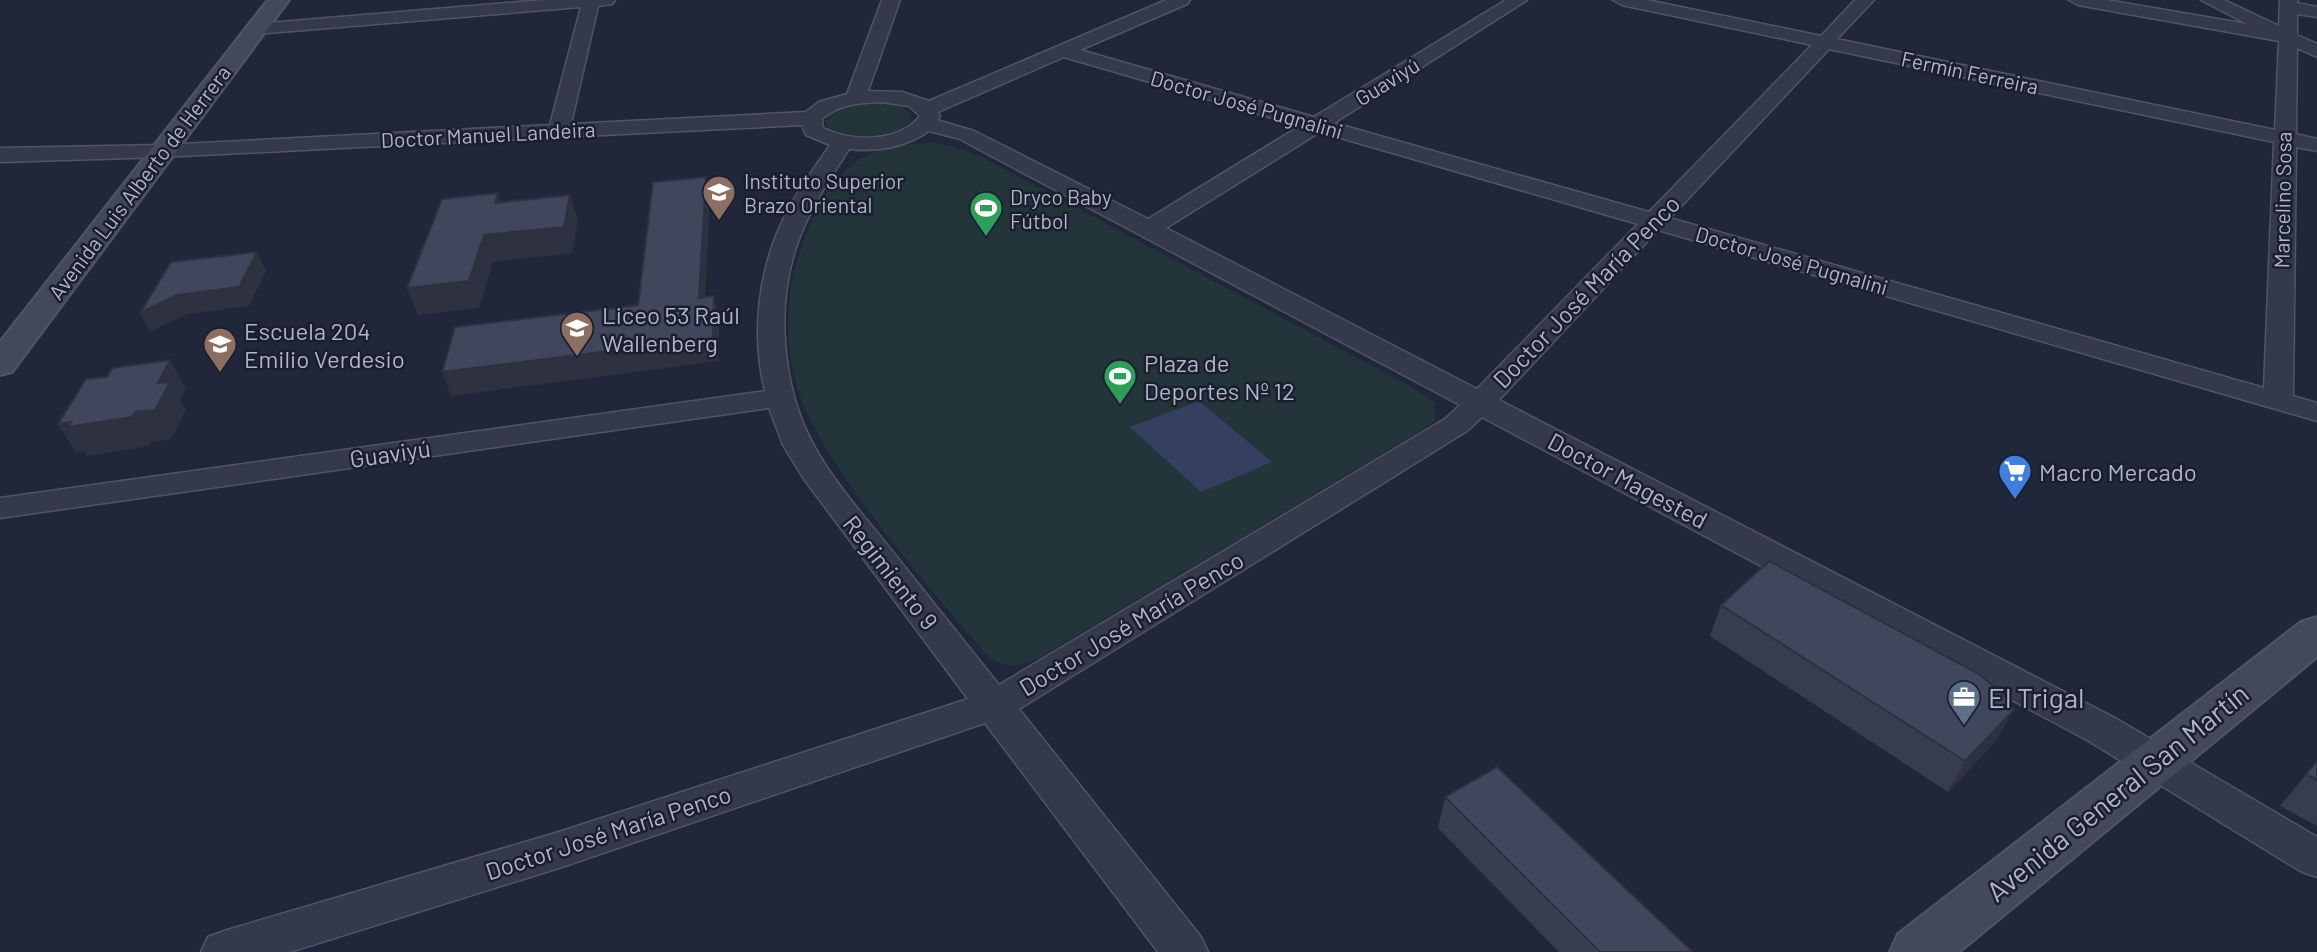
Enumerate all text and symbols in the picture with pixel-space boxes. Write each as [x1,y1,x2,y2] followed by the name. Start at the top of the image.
[1899,45,2041,99] street label: Fermín Ferreira
[1350,52,1424,110] street label: Guaviyú
[43,60,235,304] street label: Avenida Luis Alberto de Herrera
[1148,65,1346,143] street label: Doctor José Pugnalini
[380,116,596,152] street label: Doctor Manuel Landeira
[2268,131,2296,269] street label: Marcelino Sosa
[744,168,904,217] place label: Instituto Superior Brazo Oriental
[700,173,738,222] school or university icon: Instituto Superior Brazo Oriental
[1010,184,1112,233] place label: Dryco Baby Fútbol
[967,189,1005,238] sports icon: Dryco Baby Fútbol
[1486,189,1686,393] street label: Doctor José María Penco
[1693,221,1891,299] street label: Doctor José Pugnalini
[602,300,740,357] place label: Liceo 53 Raúl Wallenberg
[558,309,596,358] school or university icon: Liceo 53 Raúl Wallenberg
[244,316,405,373] place label: Escuela 204 Emilio Verdesio
[201,325,239,374] school or university icon: Escuela 204 Emilio Verdesio
[1144,348,1295,405] place label: Plaza de Deportes Nº 12
[1101,357,1139,406] sports icon: Plaza de Deportes Nº 12
[1543,426,1713,534] street label: Doctor Magested
[348,433,432,473] street label: Guaviyú
[1996,452,2034,501] supermarket icon: Macro Mercado
[2039,457,2197,486] place label: Macro Mercado
[837,509,945,635] street label: Regimiento 9
[1014,544,1248,702] street label: Doctor José María Penco
[1979,676,2255,908] street label: Avenida General San Martín
[1945,678,1983,727] office icon: El Trigal
[1988,680,2085,714] place label: El Trigal
[482,779,734,885] street label: Doctor José María Penco

